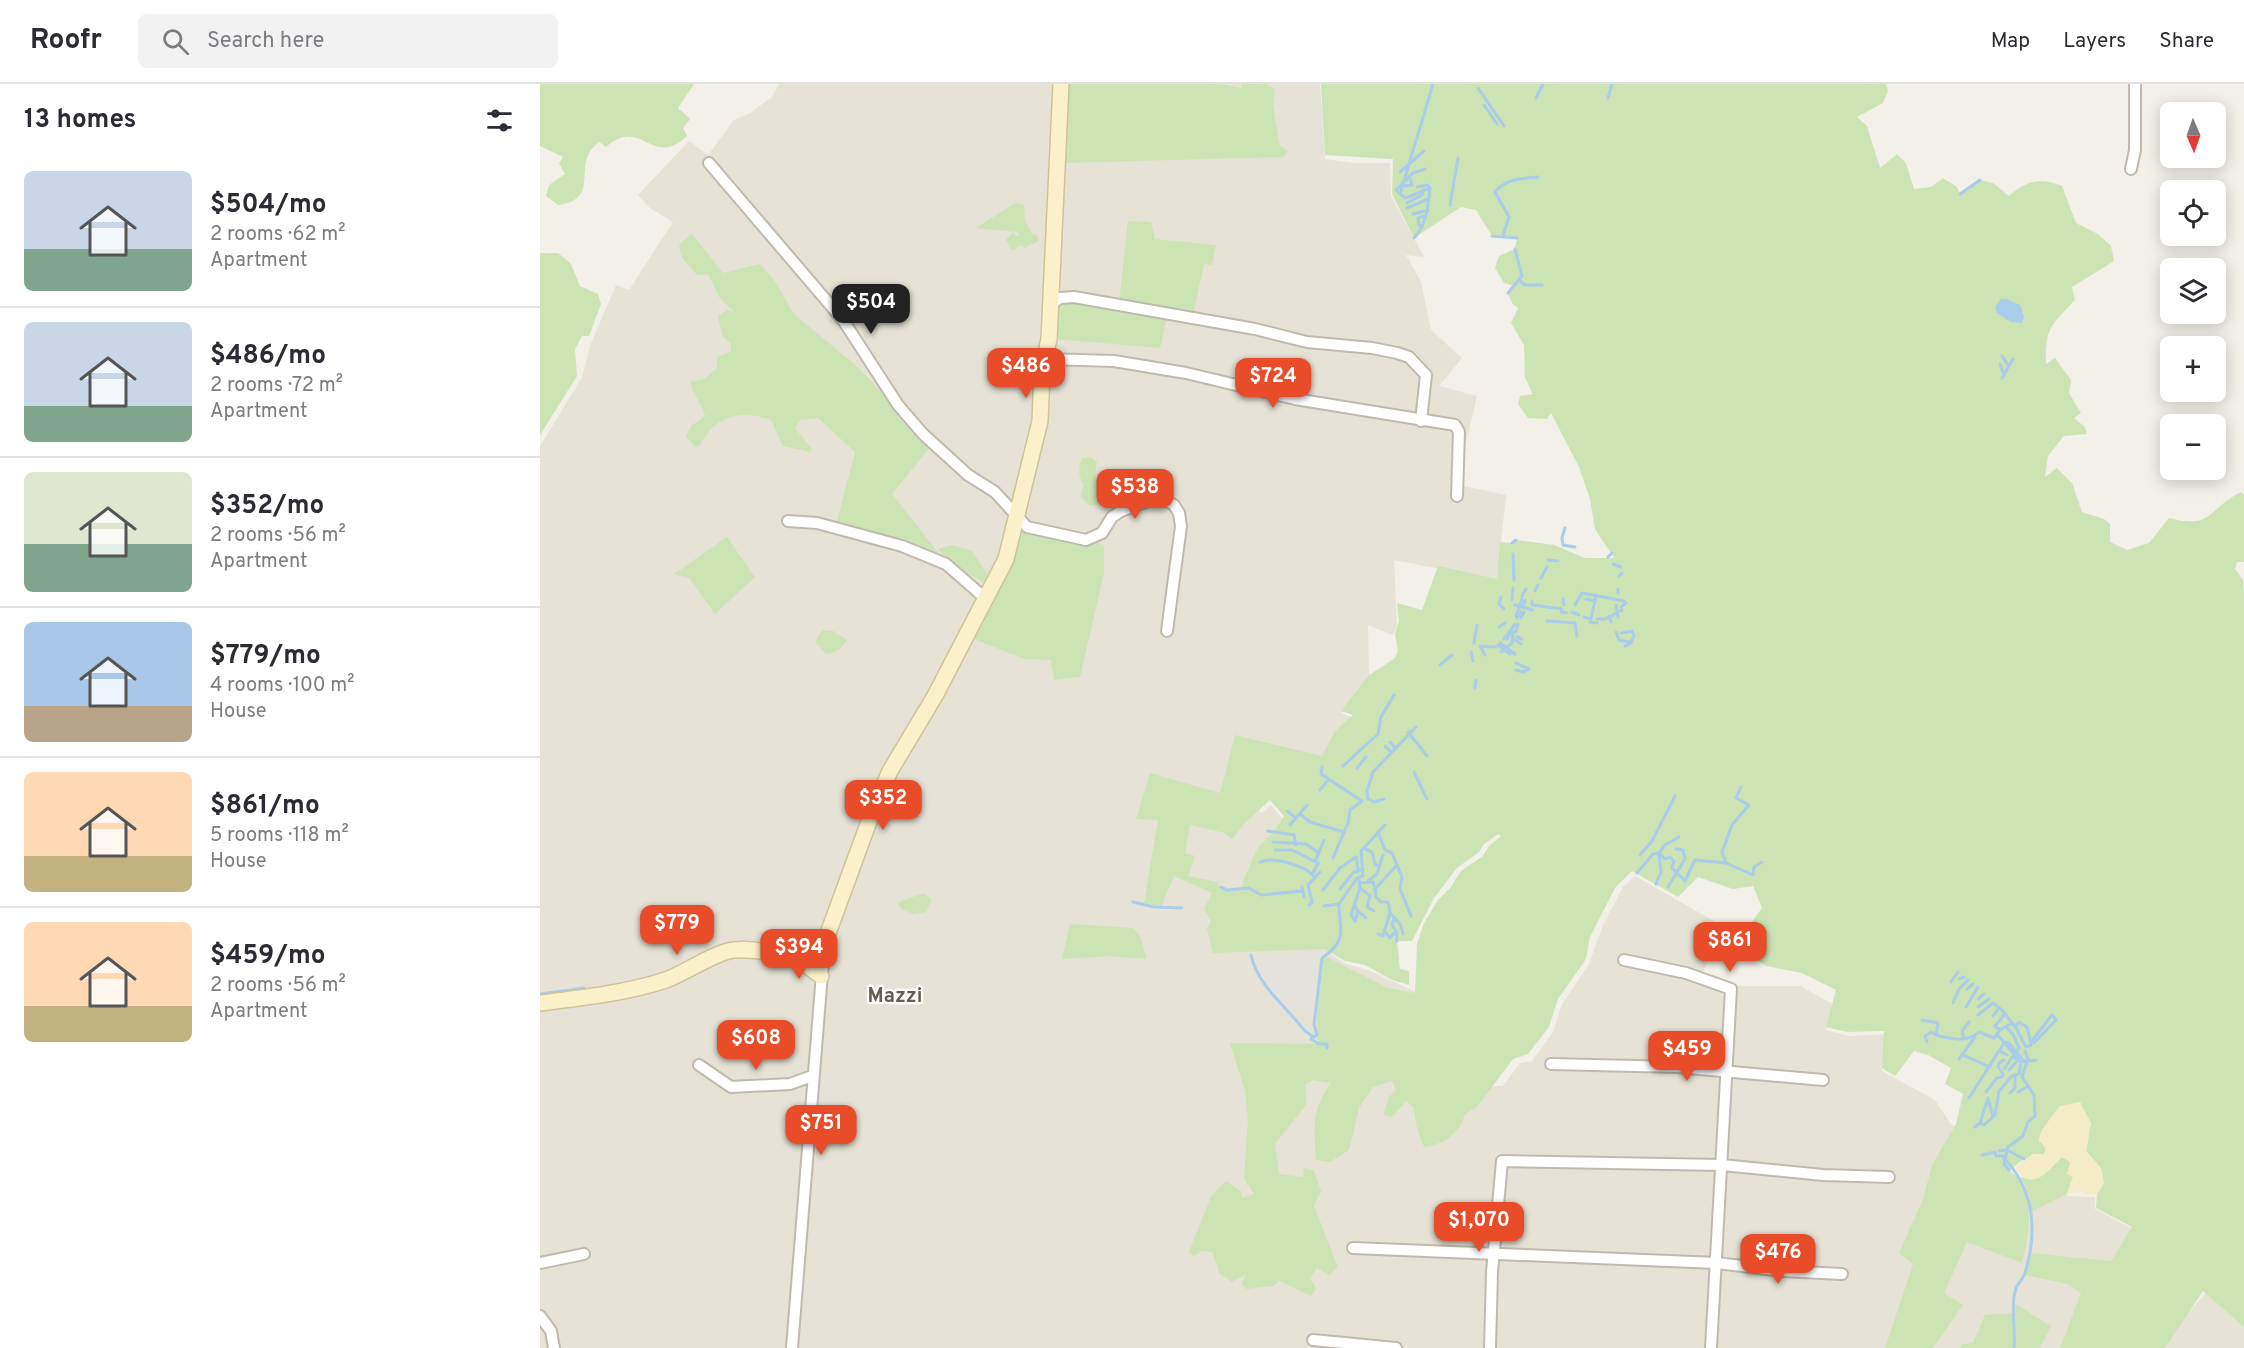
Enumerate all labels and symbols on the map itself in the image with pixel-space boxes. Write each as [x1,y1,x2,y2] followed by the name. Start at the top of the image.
[2160,102,2226,168] north arrow
[835,284,907,335] pin: $504
[990,348,1062,399] pin: $486
[1237,358,1309,409] pin: $724
[1099,469,1171,520] pin: $538
[847,780,919,831] pin: $352
[641,905,713,956] pin: $779
[1694,922,1766,973] pin: $861
[763,929,835,980] pin: $394
[868,984,922,1010] district label: Mazzi
[720,1020,792,1071] pin: $608
[1651,1031,1723,1082] pin: $459
[785,1105,857,1156] pin: $751
[1430,1202,1528,1253] pin: $1,070
[1742,1234,1814,1285] pin: $476

